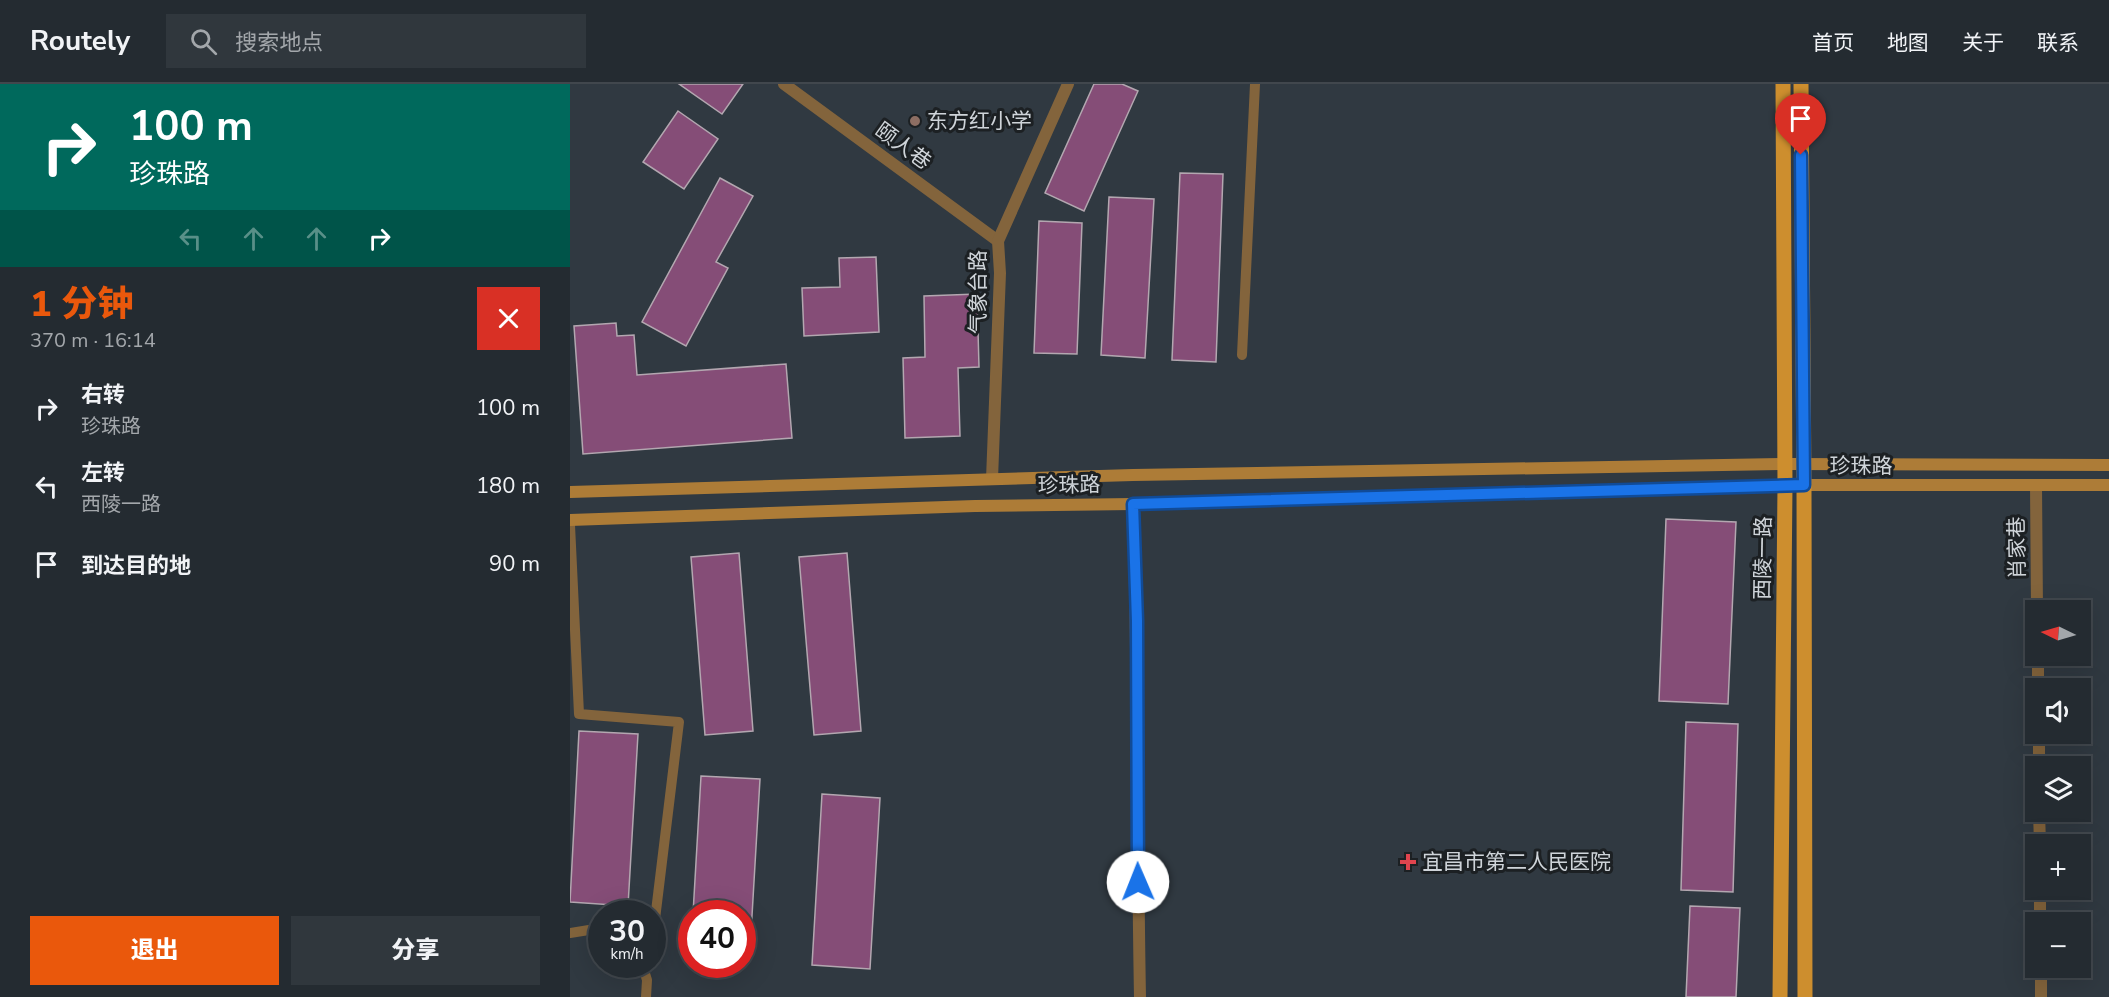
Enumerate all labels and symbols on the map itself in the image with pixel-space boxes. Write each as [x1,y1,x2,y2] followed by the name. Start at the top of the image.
[1775,93,1826,155] pin
[927,107,1032,135] place label: 东方红小学
[908,114,922,128] marker: 东方红小学
[869,116,937,176] street label: 颐人巷
[964,250,992,334] street label: 气象台路
[1830,452,1893,480] street label: 珍珠路
[1037,470,1101,500] street label: 珍珠路
[1748,516,1778,600] street label: 西陵一路
[2002,516,2032,580] street label: 肖家巷
[2025,600,2091,666] north arrow
[1422,848,1611,876] place label: 宜昌市第二人民医院
[1106,850,1170,914] position arrow
[1399,853,1417,871] marker: 宜昌市第二人民医院
[678,900,756,978] speed limit sign: 40

